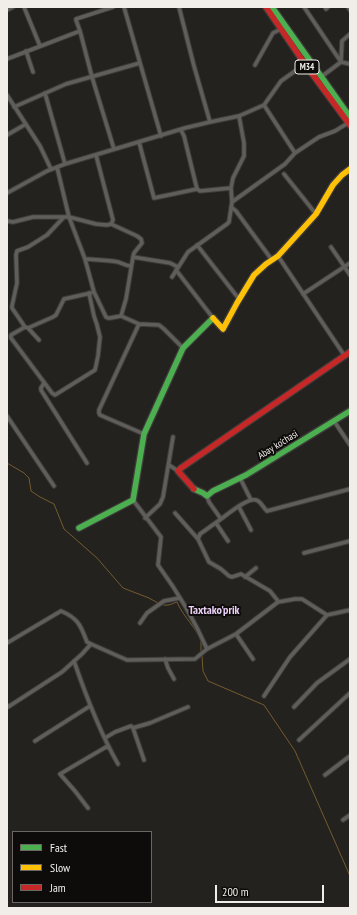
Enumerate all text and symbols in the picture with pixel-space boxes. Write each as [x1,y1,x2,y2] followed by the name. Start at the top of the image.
[295,60,319,74] road number: M34
[256,428,300,462] street label: Abay ko'chasi
[188,604,240,618] district label: Taxtako'prik
[12,831,152,903] legend
[50,840,67,855] text: Fast
[50,860,70,875] text: Slow
[217,877,326,903] scale bar
[50,880,66,895] text: Jam
[222,884,249,899] text: 200 m

